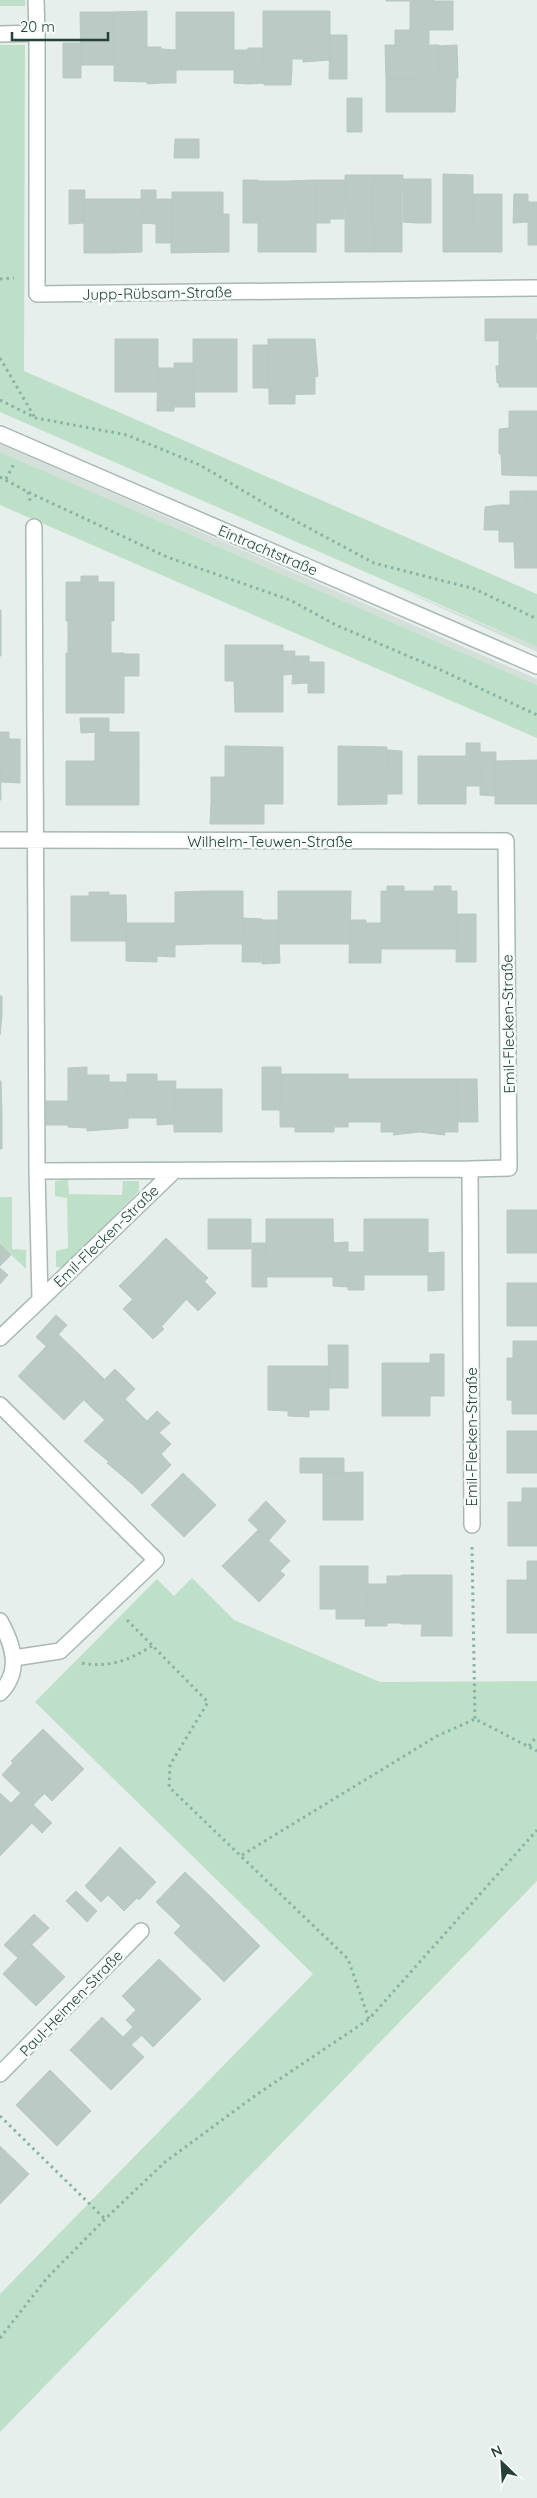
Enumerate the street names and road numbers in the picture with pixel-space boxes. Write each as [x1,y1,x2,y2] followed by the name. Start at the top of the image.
[82,282,232,304] street label: Jupp-Rübsam-Straße
[215,521,321,579] street label: Eintrachtstraße
[187,832,353,851] street label: Wilhelm-Teuwen-Straße
[497,954,519,1094] street label: Emil-Flecken-Straße
[49,1181,163,1291] street label: Emil-Flecken-Straße
[462,1367,481,1507] street label: Emil-Flecken-Straße
[15,1946,127,2060] street label: Paul-Heimen-Straße

